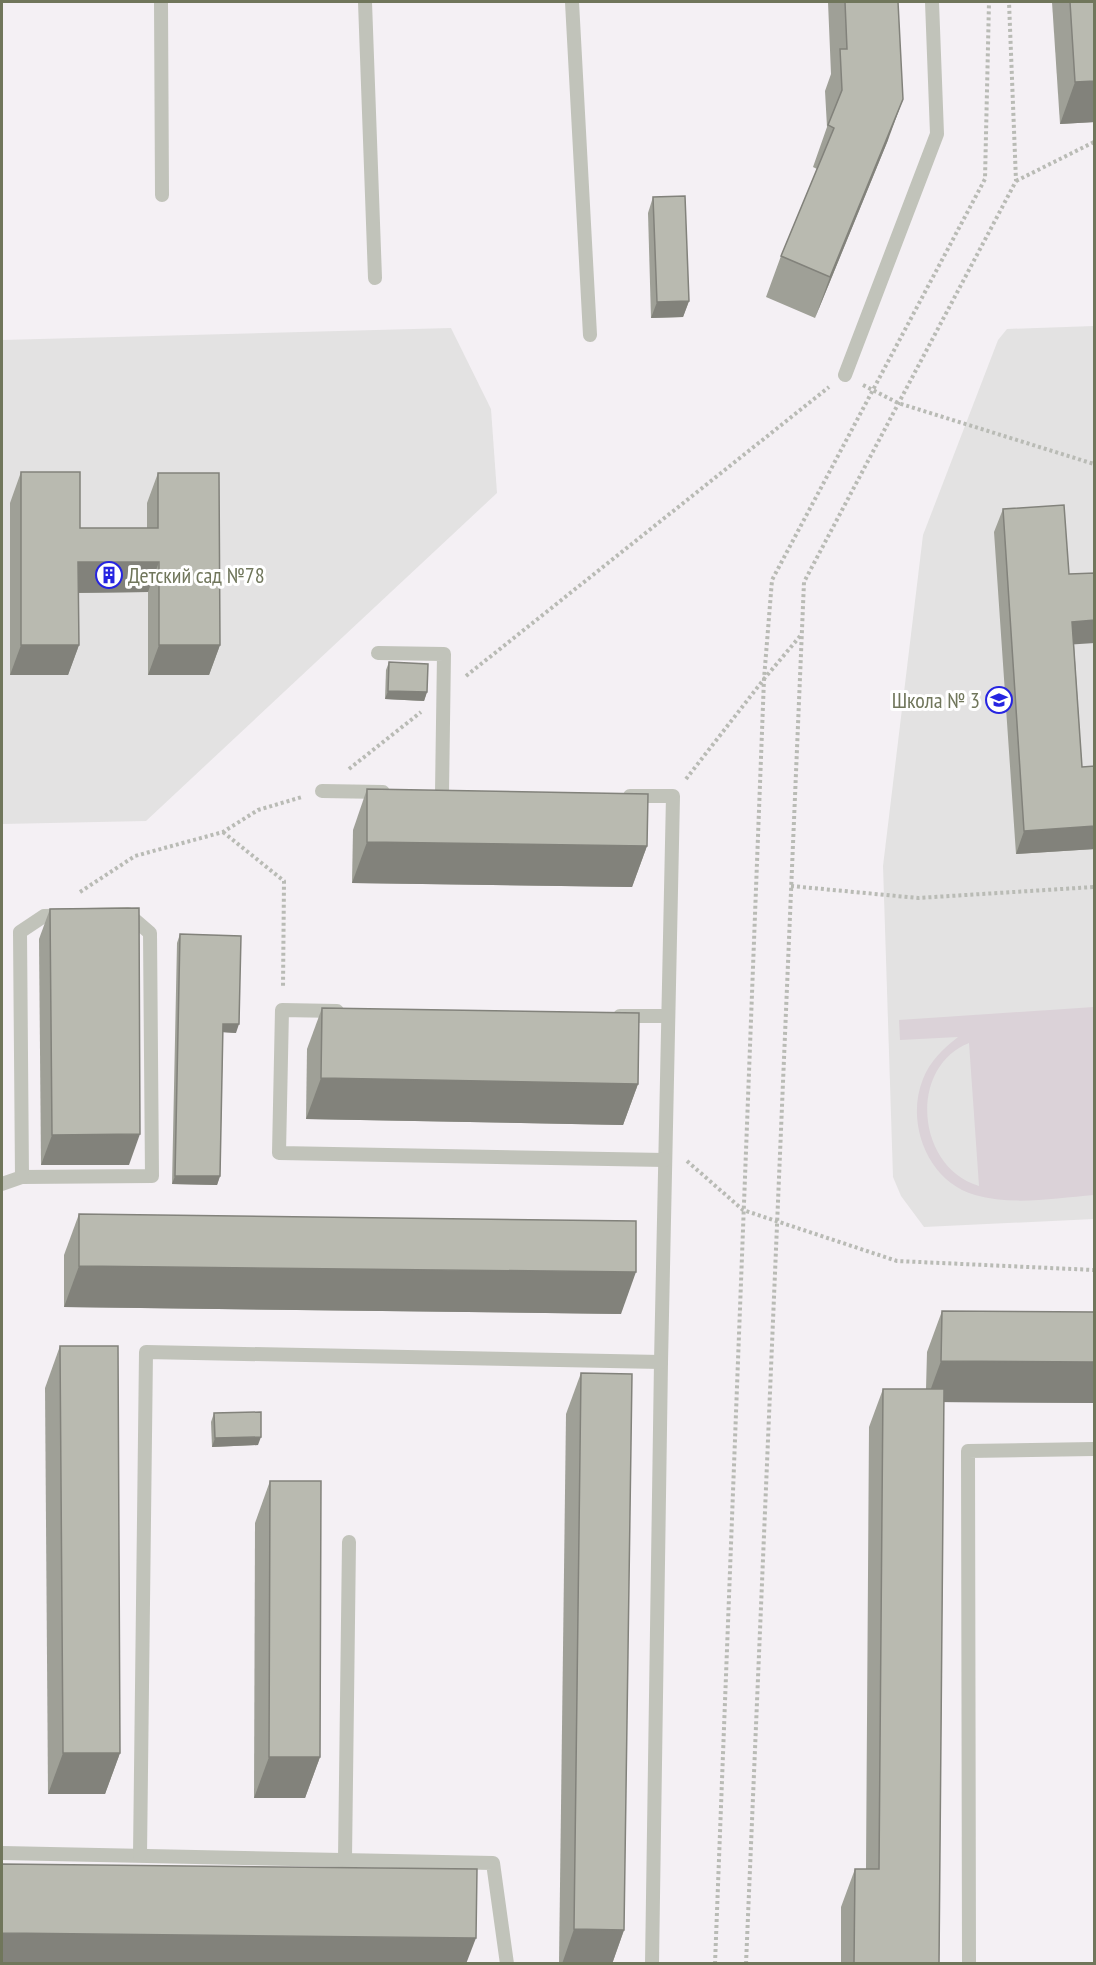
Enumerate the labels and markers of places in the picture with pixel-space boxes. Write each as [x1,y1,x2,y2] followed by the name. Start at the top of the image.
[94,560,124,590] building icon: Детский сад №78
[128,561,265,589] place label: Детский сад №78
[984,685,1014,715] school or university icon: Школа № 3
[892,686,980,714] place label: Школа № 3

